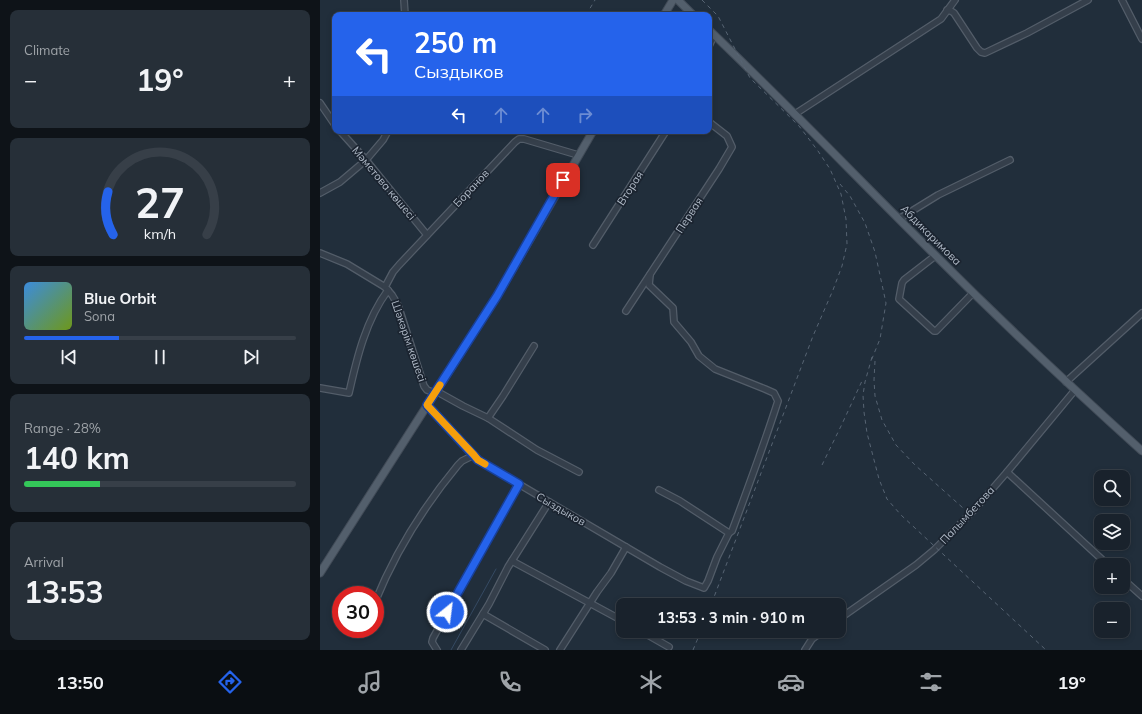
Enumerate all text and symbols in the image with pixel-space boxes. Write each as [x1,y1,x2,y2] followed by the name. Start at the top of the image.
[414,25,497,60] text: 250 m
[348,28,400,80] icon: left
[24,42,70,58] text: Climate
[414,60,504,83] text: Сыздыков
[136,61,184,99] text: 19°
[24,66,37,94] text: −
[283,66,296,94] text: +
[448,104,470,126] icon: left
[490,104,512,126] icon: ahead
[532,104,554,126] icon: ahead
[574,104,596,126] icon: right
[349,143,419,223] street label: Мәметова көшесі
[546,163,580,197] pin
[450,166,492,210] street label: Боранов
[614,168,646,208] street label: Вторая
[552,169,574,191] icon: arrive
[135,176,185,228] text: 27
[672,194,706,236] street label: Первая
[898,202,964,268] street label: Абдикаримова
[144,225,176,243] text: km/h
[84,289,156,308] text: Blue Orbit
[388,298,430,384] street label: Шәкәрім көшесі
[84,308,115,324] text: Sona
[58,346,80,368] icon: previous
[149,346,171,368] icon: pause
[240,346,262,368] icon: next
[24,420,101,436] text: Range · 28%
[24,439,130,477] text: 140 km
[1094,470,1130,638] map controls
[1094,470,1130,506] button: search
[937,483,997,547] street label: Палымбетова
[534,489,588,529] street label: Сыздыков
[1094,514,1130,550] button: layers
[24,554,64,570] text: Arrival
[1094,558,1130,594] button: +
[24,573,103,611] text: 13:53
[332,586,384,638] speed limit sign: 30
[426,591,468,633] position arrow
[1094,602,1130,638] button: −
[657,608,805,627] text: 13:53 · 3 min · 910 m
[216,668,244,696] icon: directions
[356,668,384,696] icon: music
[496,668,524,696] icon: phone
[637,668,665,696] icon: climate
[777,668,805,696] icon: car
[917,668,945,696] icon: filters
[56,671,104,694] text: 13:50
[1057,671,1086,694] text: 19°

